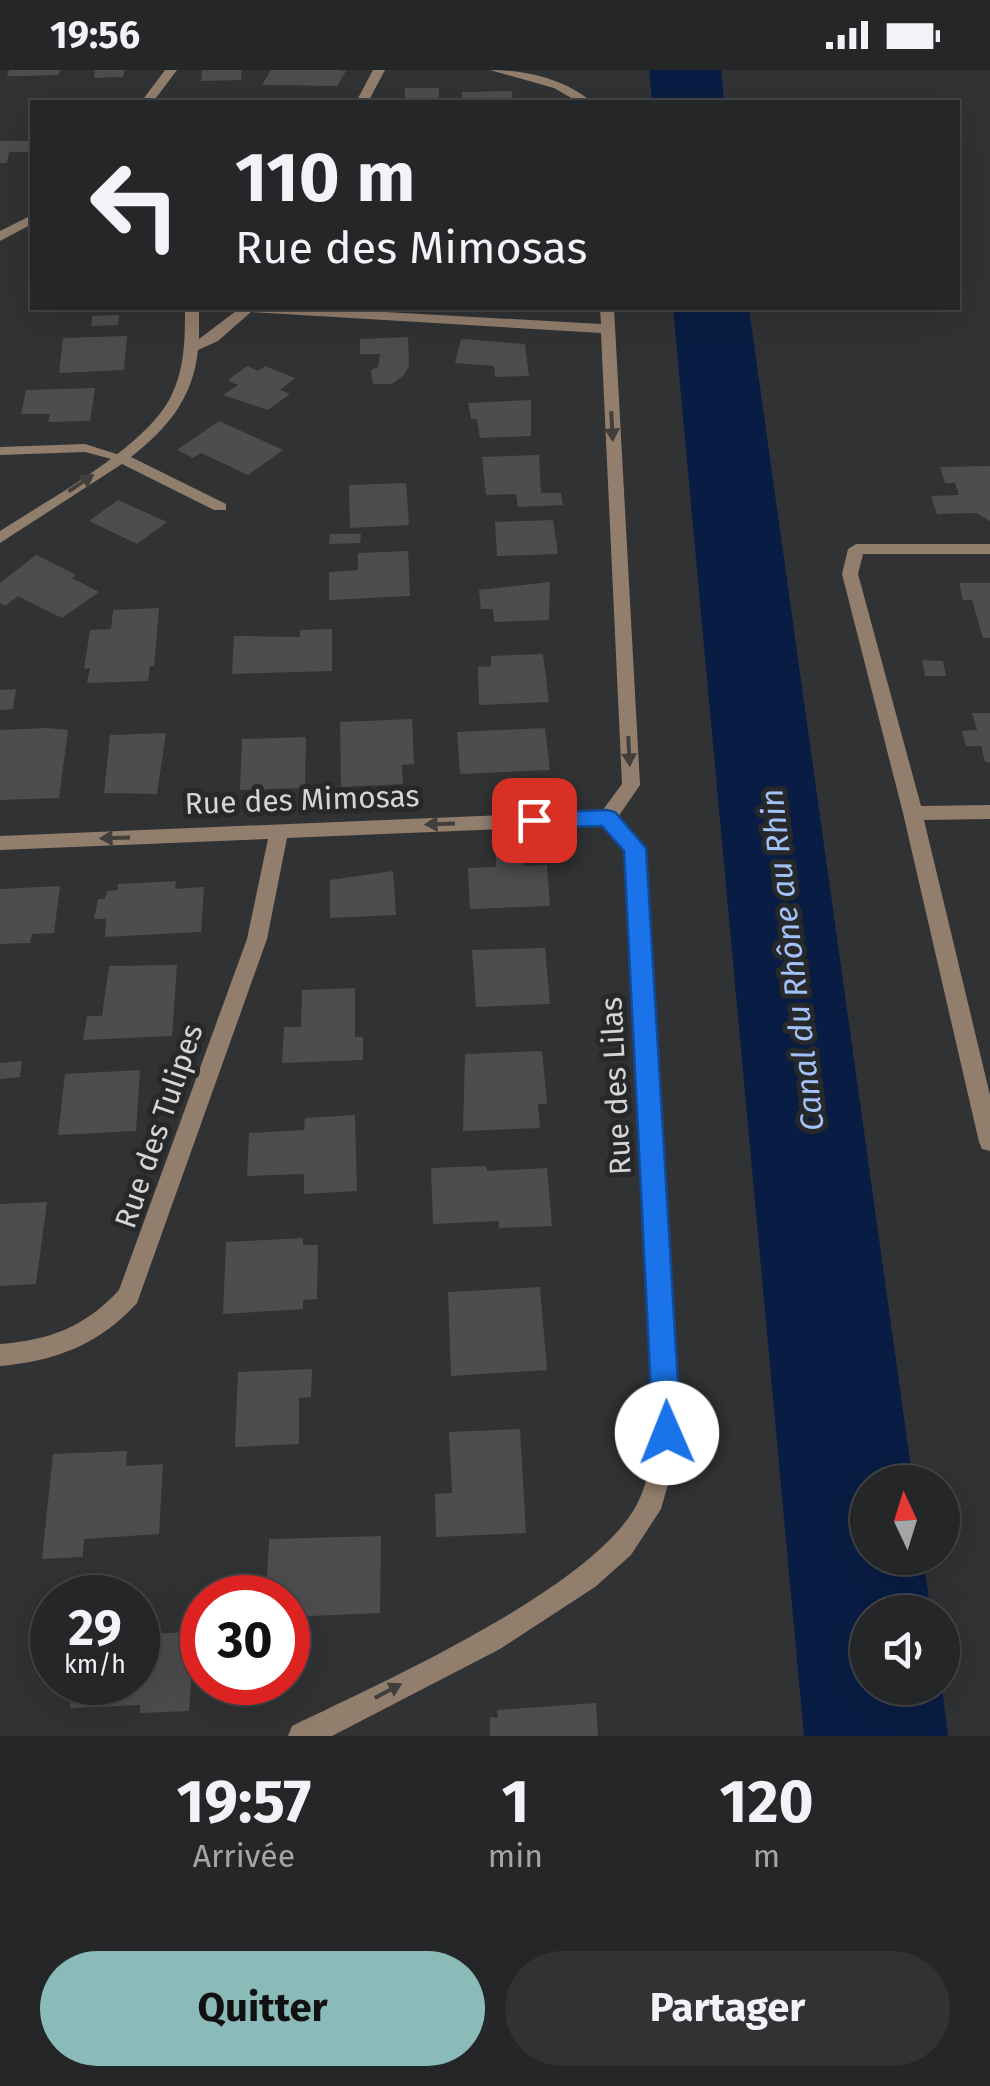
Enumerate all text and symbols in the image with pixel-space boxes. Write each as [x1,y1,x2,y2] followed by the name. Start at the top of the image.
[50,12,140,58] text: 19:56
[235,136,415,220] text: 110 m
[70,140,200,270] icon: left
[235,221,587,275] text: Rue des Mimosas
[604,411,620,443] one-way arrow
[67,474,94,493] one-way arrow
[622,735,638,767] one-way arrow
[184,778,420,822] street label: Rue des Mimosas
[492,778,577,863] pin
[752,787,832,1133] water label: Canal du Rhône au Rhin
[507,793,562,848] icon: arrive
[423,817,455,833] one-way arrow
[99,830,131,846] one-way arrow
[593,996,639,1176] street label: Rue des Lilas
[107,1019,211,1233] street label: Rue des Tulipes
[615,1381,719,1485] position arrow
[850,1465,960,1575] north arrow
[850,1465,960,1705] map controls
[180,1575,310,1705] speed limit sign: 30
[850,1595,960,1705] button: sound
[68,1598,122,1658] text: 29
[64,1650,126,1680] text: km/h
[374,1683,403,1700] one-way arrow
[176,1766,311,1838] text: 19:57
[502,1766,529,1838] text: 1
[720,1766,814,1838] text: 120
[193,1837,295,1875] text: Arrivée
[488,1837,543,1875] text: min
[753,1837,780,1875] text: m
[40,1951,485,2066] button: Quitter
[505,1951,950,2066] button: Partager

